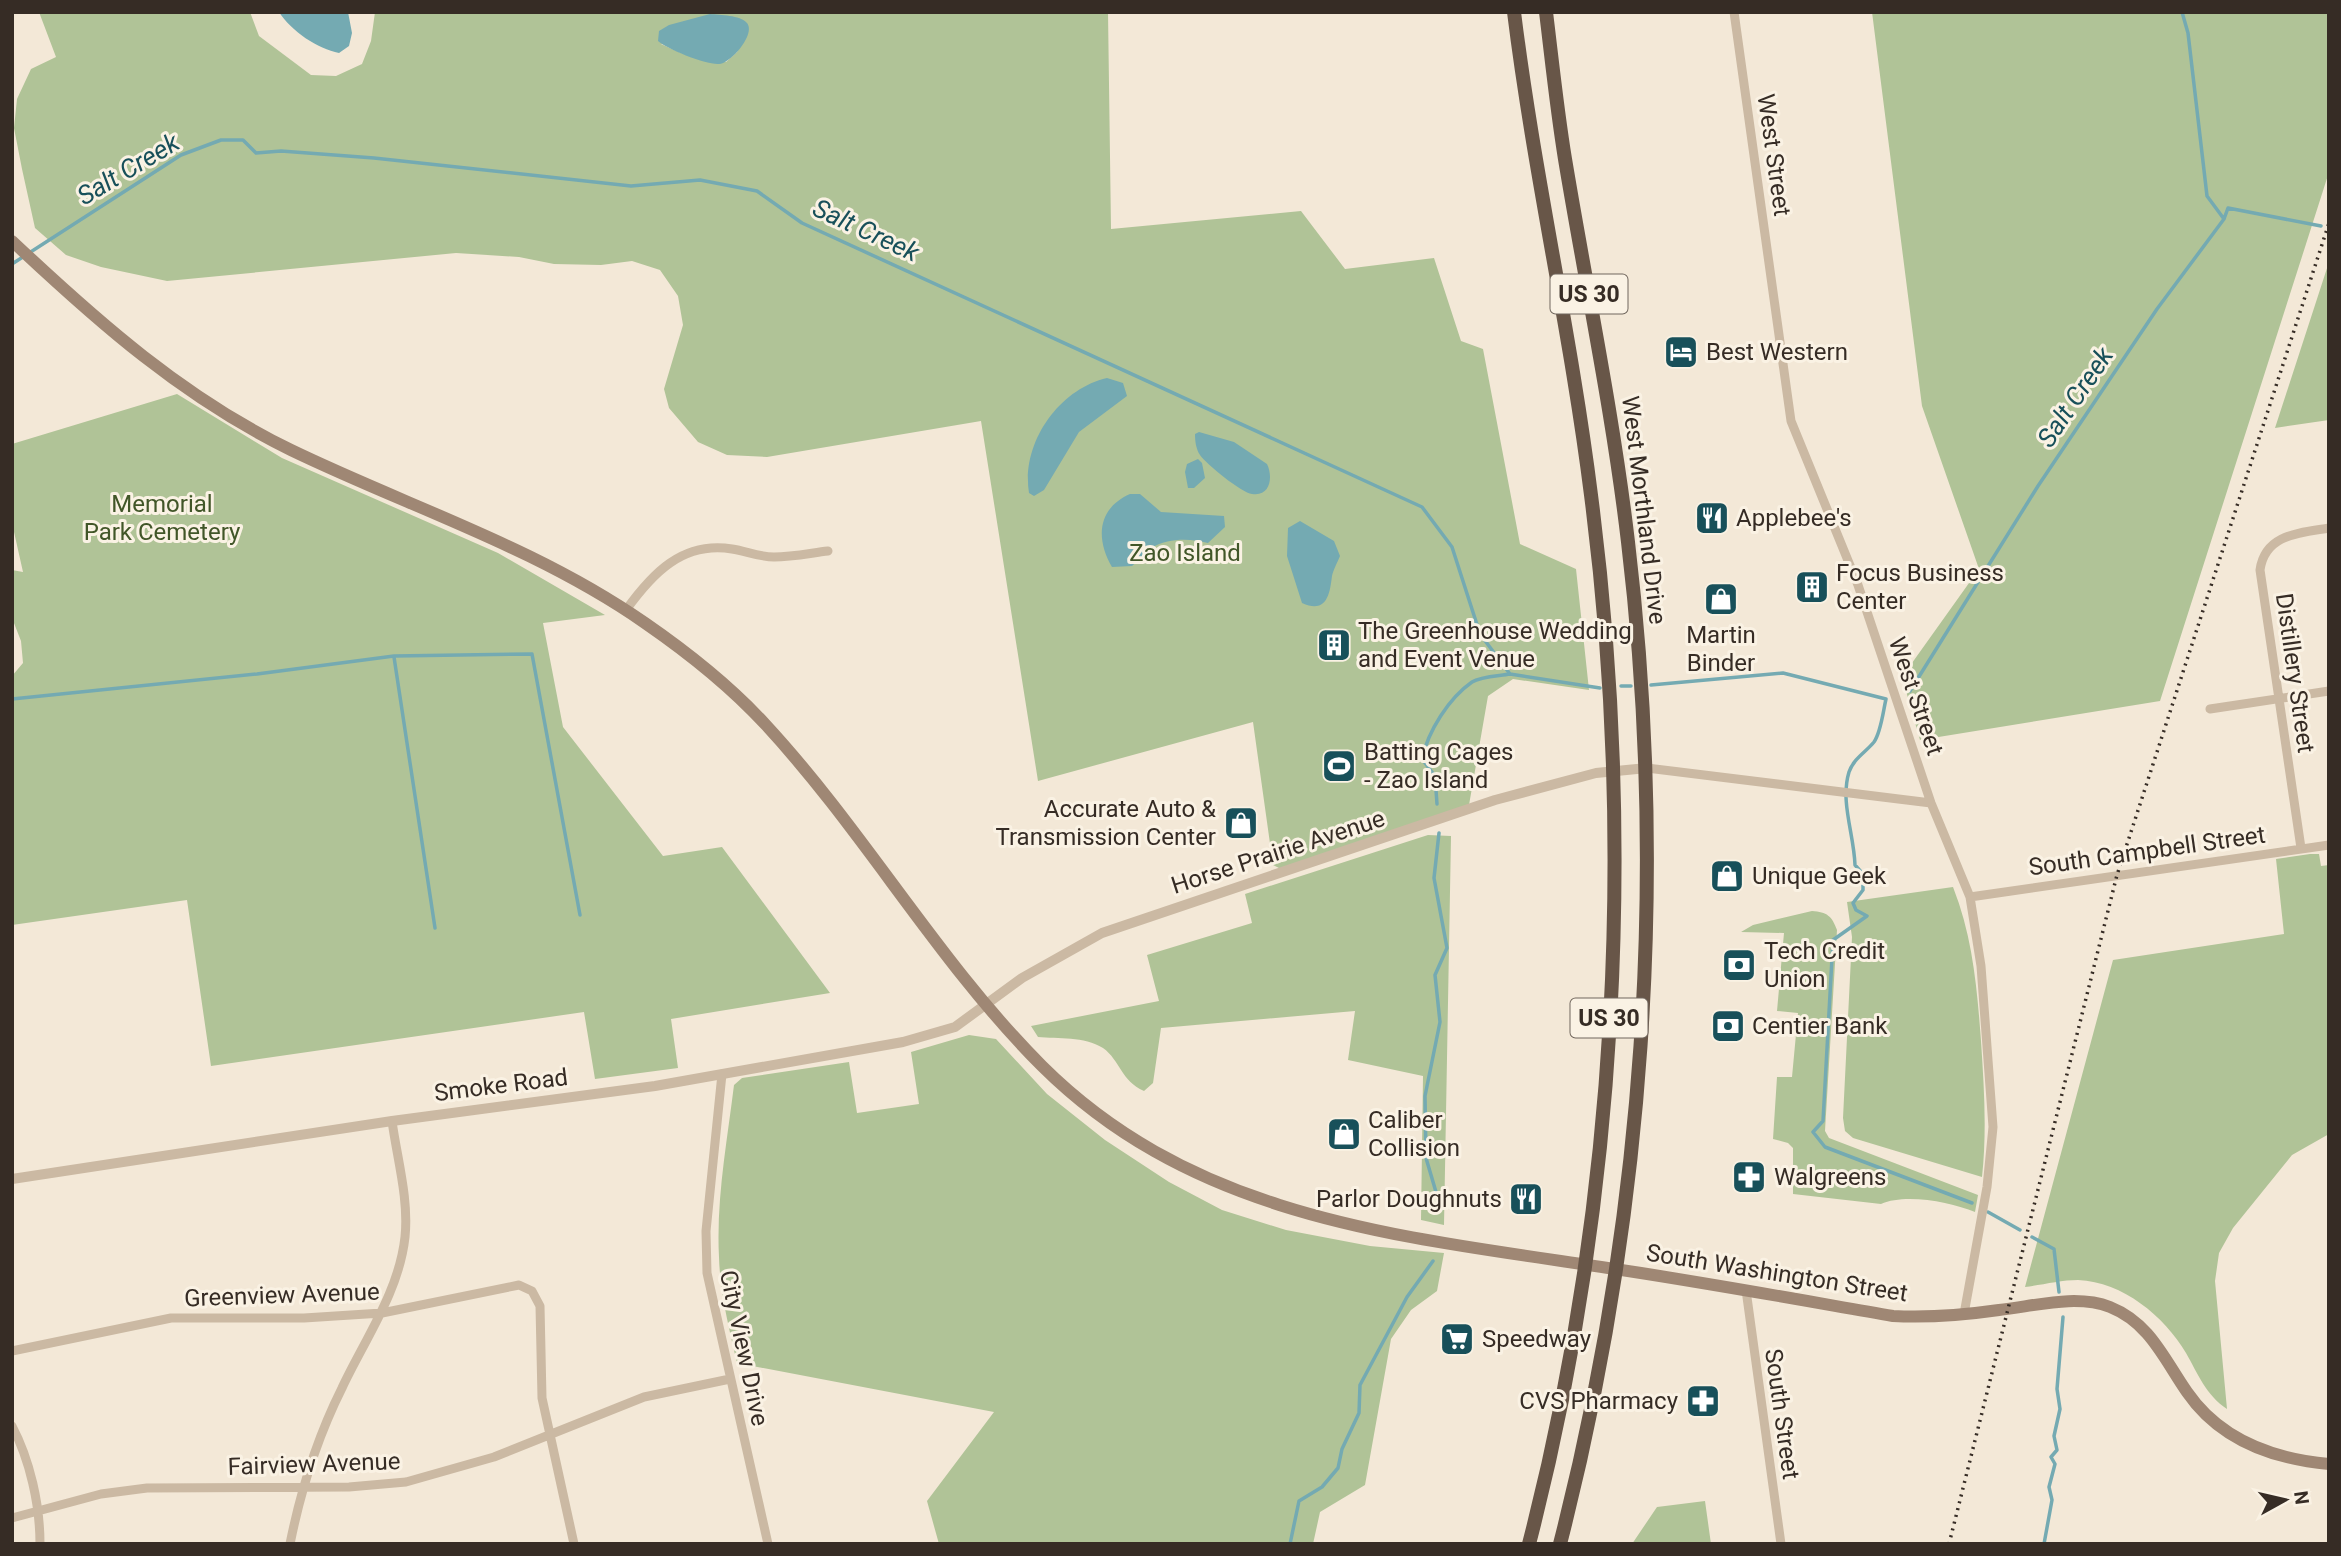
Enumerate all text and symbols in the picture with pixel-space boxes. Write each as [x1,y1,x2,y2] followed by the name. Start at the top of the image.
[1752,92,1796,218] street label: West Street
[72,126,185,211] water label: Salt Creek
[808,192,925,268] water label: Salt Creek
[1550,274,1628,314] road number: US 30
[1662,333,1700,371] hotel icon: Best Western
[1706,338,1848,366] place label: Best Western
[2031,340,2120,453] water label: Salt Creek
[1616,394,1672,626] street label: West Morthland Drive
[84,490,241,546] park label: Memorial Park Cemetery
[1693,499,1731,537] restaurant icon: Applebee's
[1736,504,1852,532] place label: Applebee's
[1129,539,1241,567] park label: Zao Island
[1836,559,2004,615] place label: Focus Business Center
[1793,568,1831,606] building icon: Focus Business Center
[1702,580,1740,618] shop icon: Martin Binder
[2270,591,2320,755] street label: Distillery Street
[1358,617,1632,673] place label: The Greenhouse Wedding and Event Venue
[1686,621,1756,677] place label: Martin Binder
[1315,626,1353,664] building icon: The Greenhouse Wedding and Event Venue
[1883,633,1949,759] street label: West Street
[1364,738,1514,794] place label: Batting Cages - Zao Island
[1320,747,1358,785] sports icon: Batting Cages - Zao Island
[996,795,1216,851] place label: Accurate Auto & Transmission Center
[1168,804,1388,900] street label: Horse Prairie Avenue
[1222,804,1260,842] shop icon: Accurate Auto & Transmission Center
[2027,821,2267,881] street label: South Campbell Street
[1708,857,1746,895] shop icon: Unique Geek
[1752,862,1887,890] place label: Unique Geek
[1764,937,1885,993] place label: Tech Credit Union
[1720,946,1758,984] bank icon: Tech Credit Union
[1570,998,1648,1037] road number: US 30
[1709,1007,1747,1045] bank icon: Centier Bank
[1752,1012,1888,1040] place label: Centier Bank
[432,1063,570,1107] street label: Smoke Road
[1368,1106,1460,1162] place label: Caliber Collision
[1325,1115,1363,1153] shop icon: Caliber Collision
[1730,1158,1768,1196] pharmacy icon: Walgreens
[1774,1163,1886,1191] place label: Walgreens
[1507,1180,1545,1218] restaurant icon: Parlor Doughnuts
[1316,1185,1502,1213] place label: Parlor Doughnuts
[1644,1239,1910,1308] street label: South Washington Street
[714,1268,774,1428] street label: City View Drive
[184,1278,380,1312] street label: Greenview Avenue
[1438,1320,1476,1358] supermarket icon: Speedway
[1482,1325,1592,1353] place label: Speedway
[1759,1347,1805,1481] street label: South Street
[1684,1382,1722,1420] pharmacy icon: CVS Pharmacy
[1519,1387,1679,1415] place label: CVS Pharmacy
[227,1447,401,1481] street label: Fairview Avenue
[2250,1465,2320,1535] north arrow
[2289,1489,2314,1506] text: N

